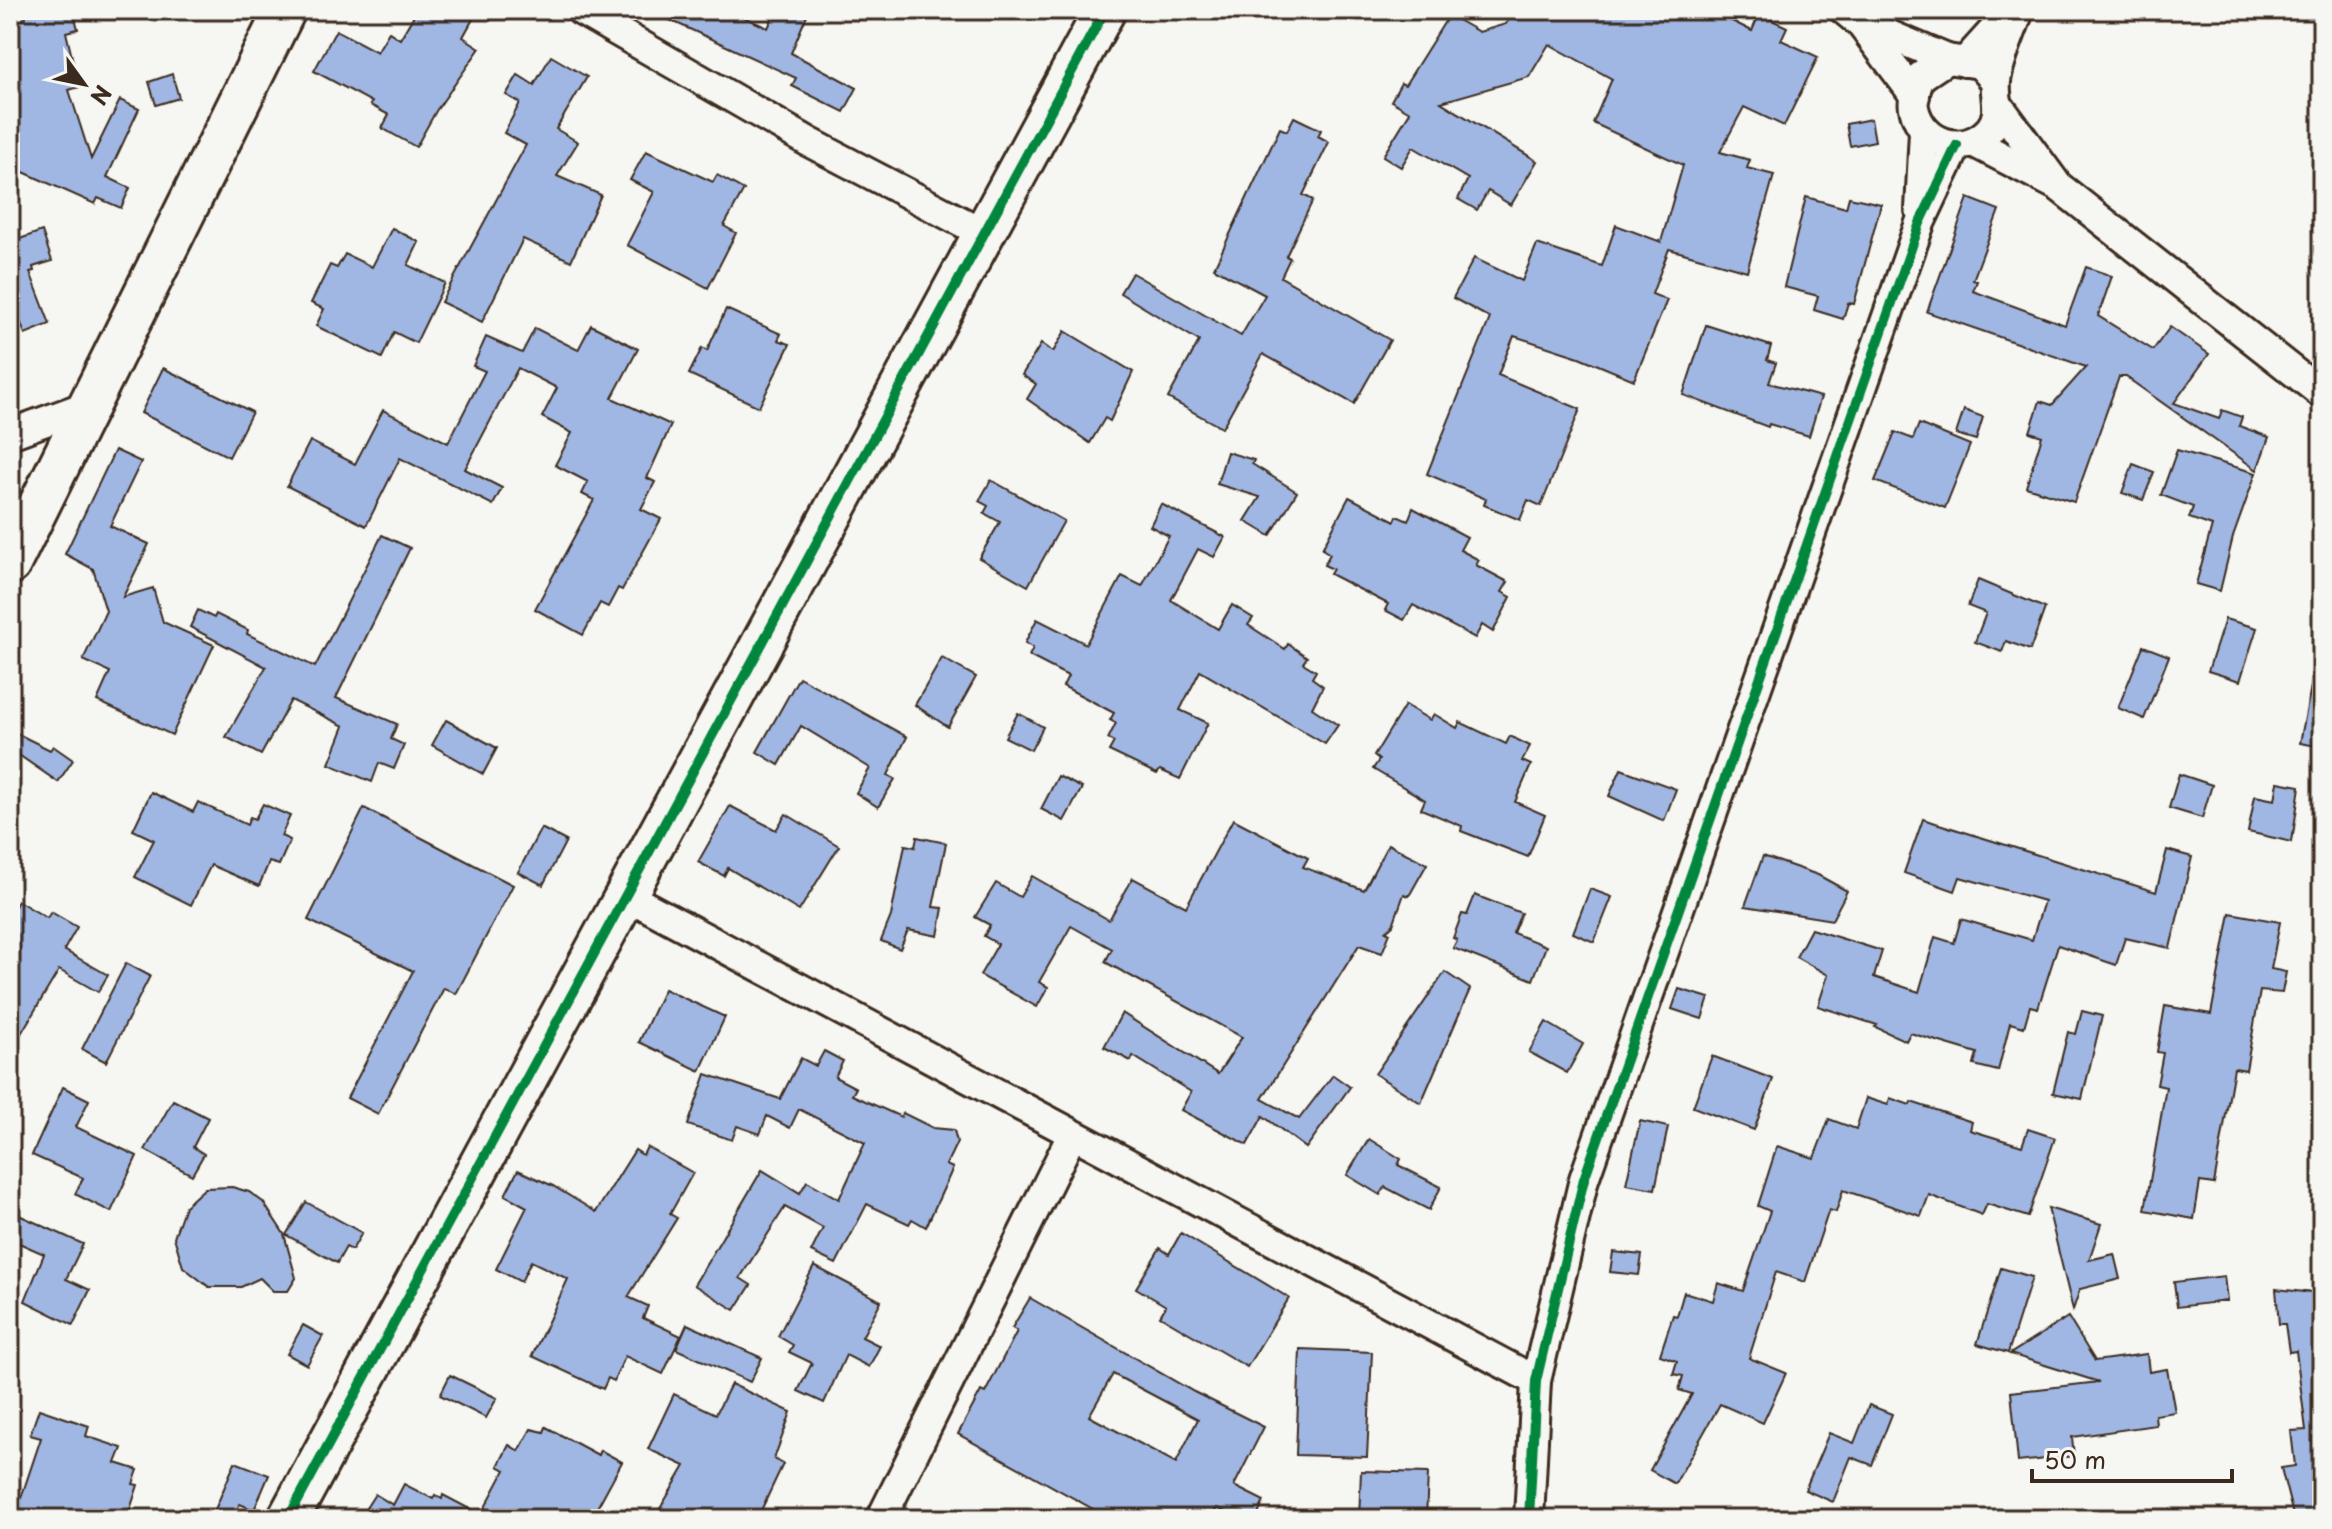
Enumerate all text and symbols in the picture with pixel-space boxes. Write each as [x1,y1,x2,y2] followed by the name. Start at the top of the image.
[44,44,124,124] north arrow
[83,79,121,112] text: N
[2032,1433,2232,1483] scale bar
[2044,1441,2106,1477] text: 50 m

